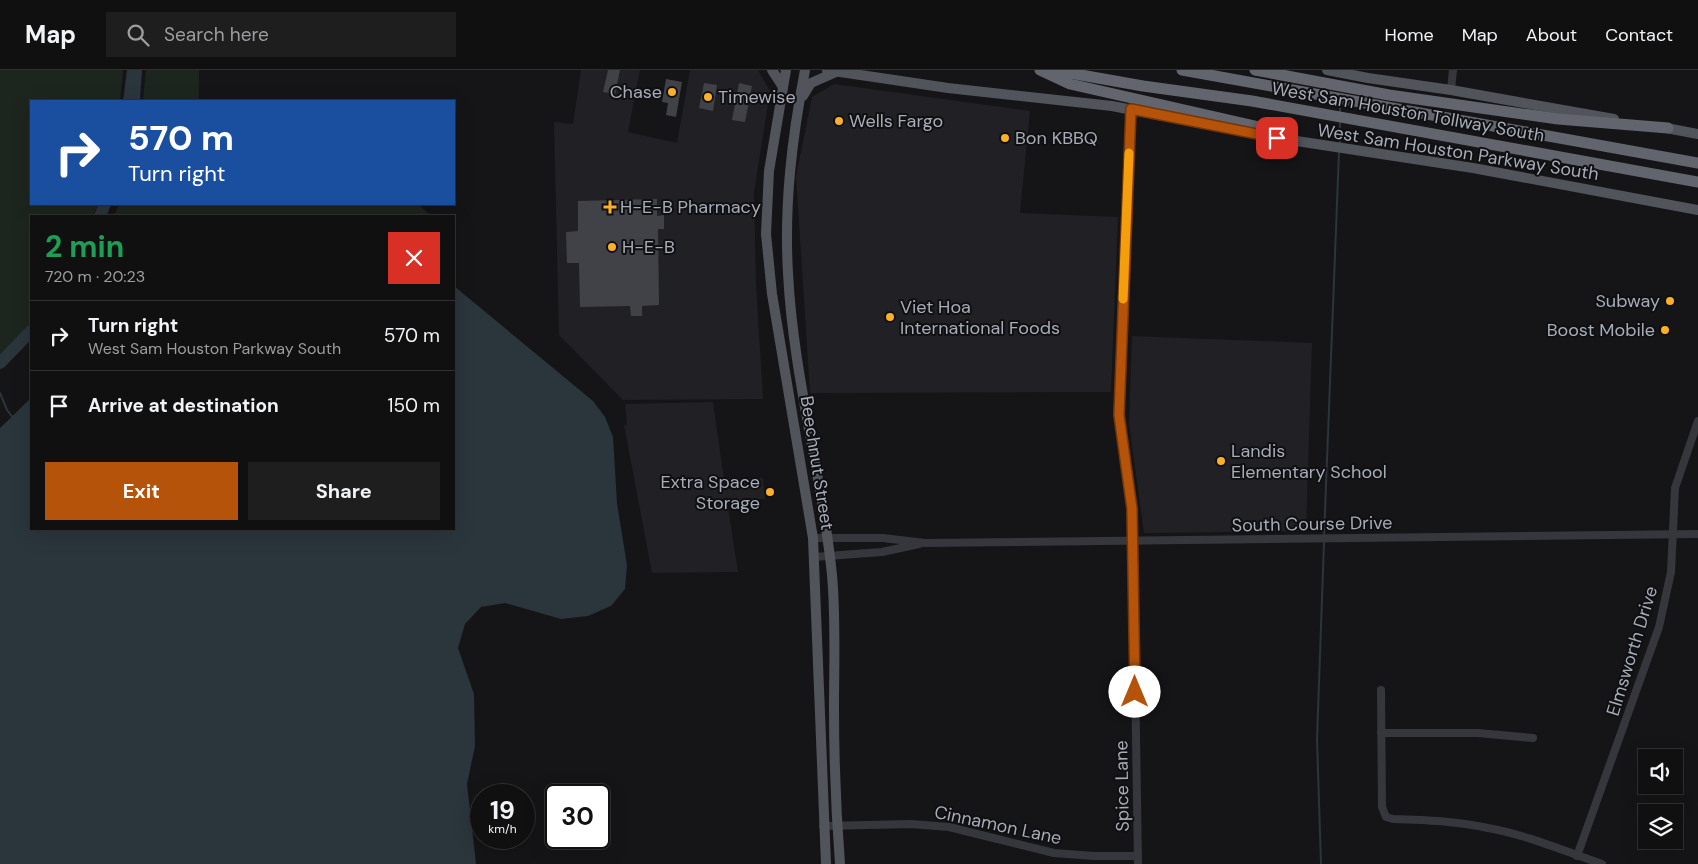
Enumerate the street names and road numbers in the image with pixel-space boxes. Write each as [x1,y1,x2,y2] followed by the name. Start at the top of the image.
[1270,76,1546,148] street label: West Sam Houston Tollway South
[1315,118,1601,186] street label: West Sam Houston Parkway South
[795,394,839,532] street label: Beechnut Street
[1231,511,1393,537] street label: South Course Drive
[1601,583,1663,719] street label: Elmsworth Drive
[1109,740,1135,832] street label: Spice Lane
[932,800,1064,850] street label: Cinnamon Lane

